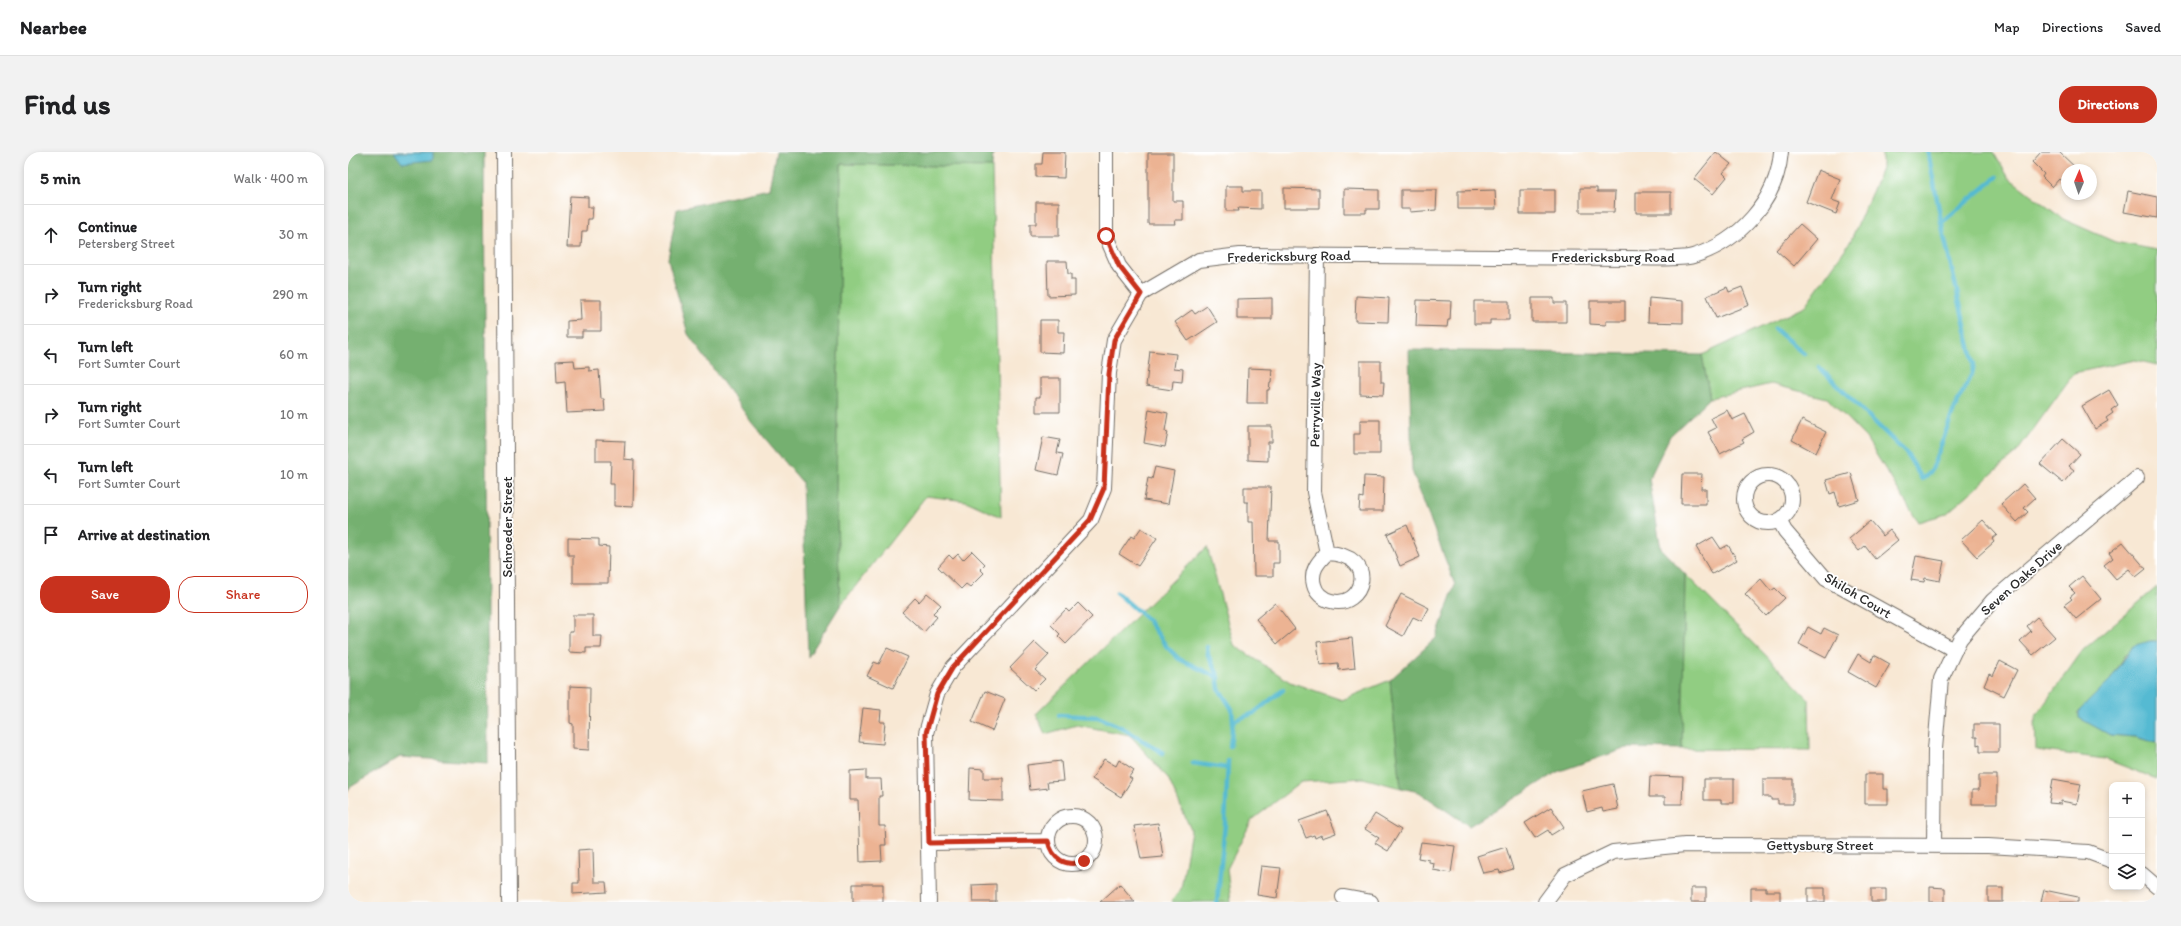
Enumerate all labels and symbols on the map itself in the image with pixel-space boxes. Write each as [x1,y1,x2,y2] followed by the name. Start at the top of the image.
[2061,164,2097,200] north arrow
[1097,227,1115,245] route start
[1227,247,1351,266] street label: Fredericksburg Road
[1551,249,1675,266] street label: Fredericksburg Road
[1306,362,1325,448] street label: Perryville Way
[499,476,516,578] street label: Schroeder Street
[1977,537,2066,619] street label: Seven Oaks Drive
[1821,569,1894,622] street label: Shiloh Court
[1766,837,1874,854] street label: Gettysburg Street
[1075,852,1093,870] route end

